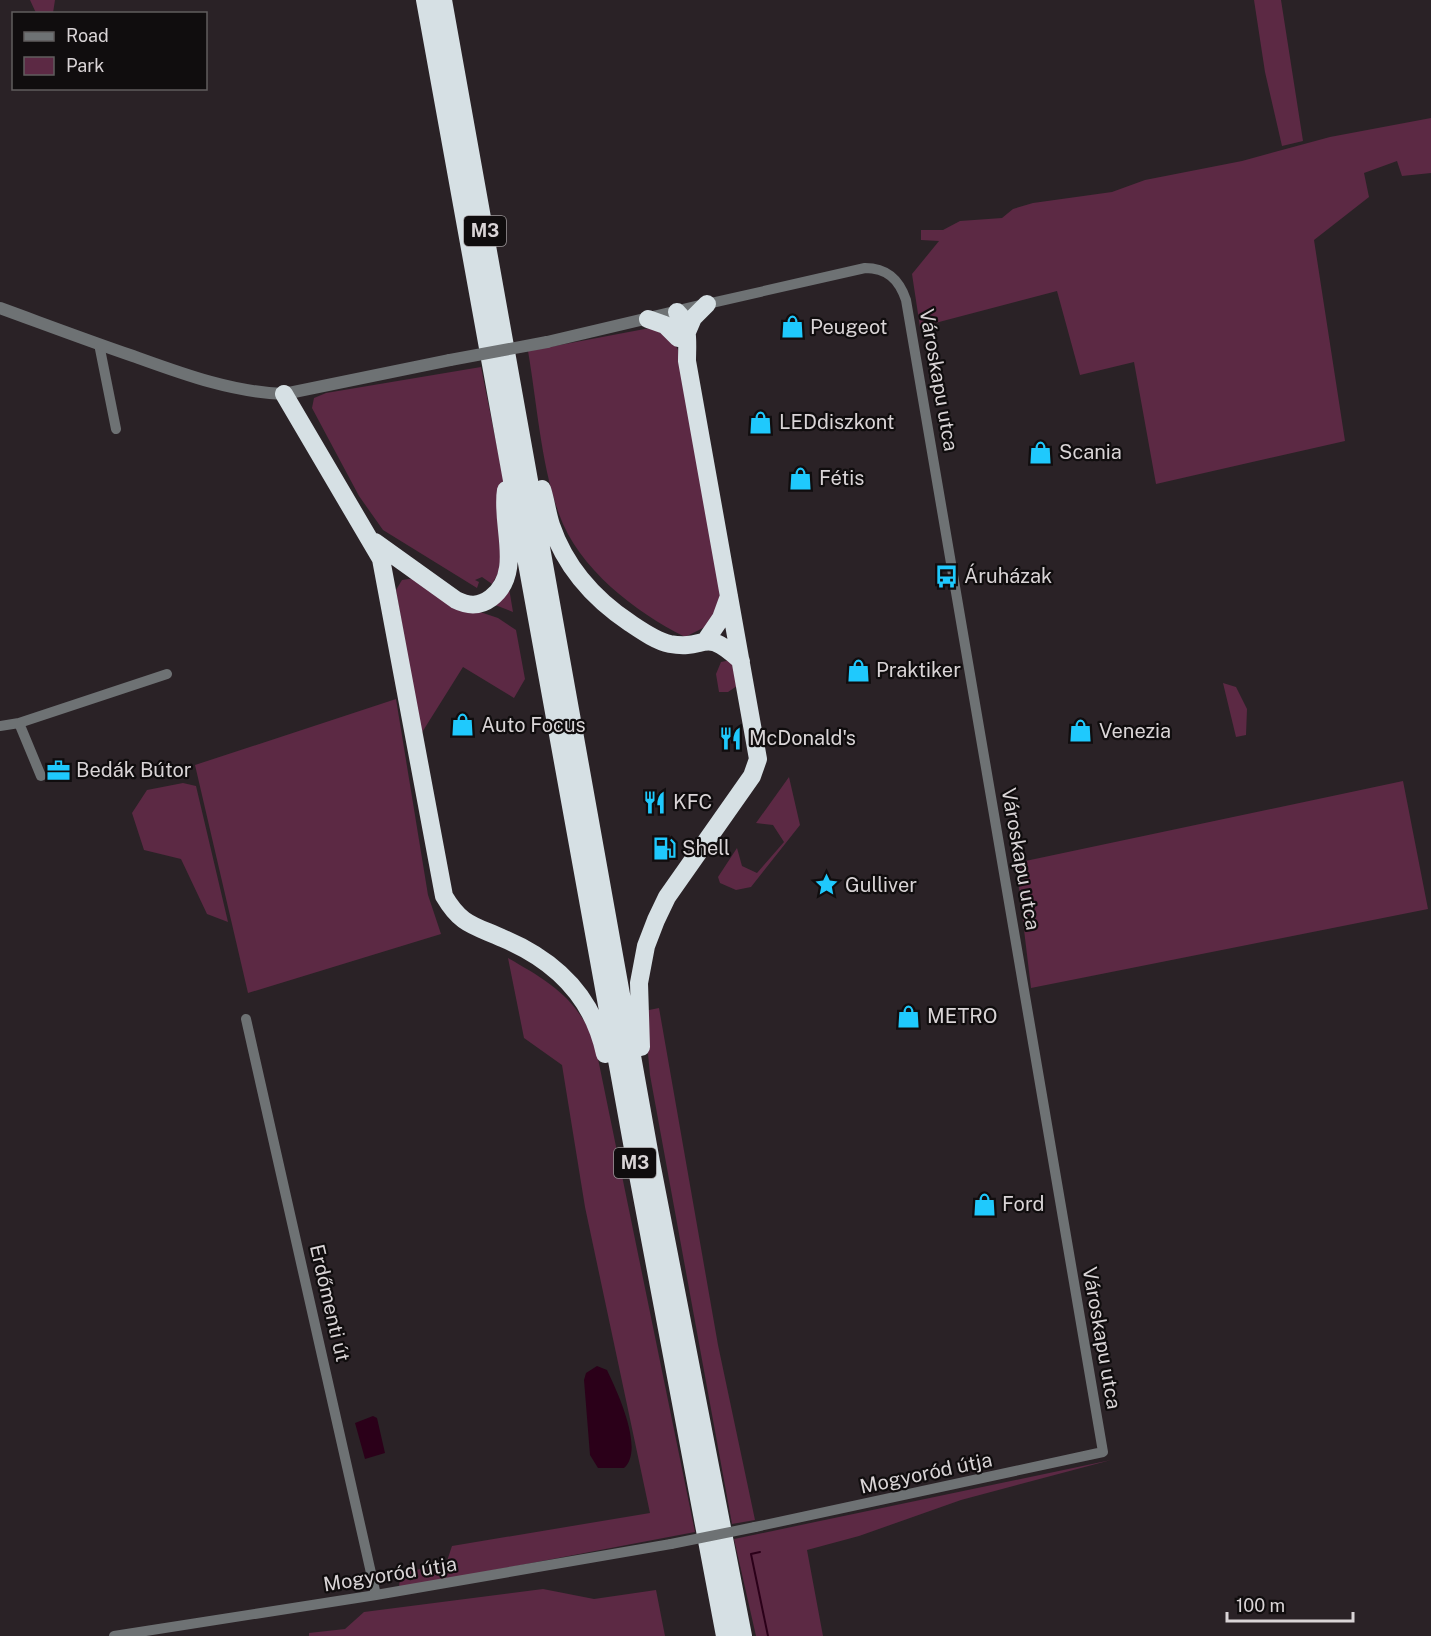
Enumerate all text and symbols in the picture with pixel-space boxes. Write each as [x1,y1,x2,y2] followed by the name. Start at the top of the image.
[12,12,207,90] legend
[66,25,109,46] text: Road
[66,55,104,76] text: Park
[464,216,506,246] road number: M3
[915,307,963,453] street label: Városkapu utca
[779,314,805,340] shop icon: Peugeot
[810,315,888,339] place label: Peugeot
[748,409,774,435] shop icon: LEDdiszkont
[779,410,895,434] place label: LEDdiszkont
[1028,439,1054,465] shop icon: Scania
[1059,440,1122,464] place label: Scania
[788,465,814,491] shop icon: Fétis
[819,466,864,490] place label: Fétis
[933,563,959,589] bus stop icon: Áruházak
[964,563,1052,588] place label: Áruházak
[845,657,871,683] shop icon: Praktiker
[876,658,961,682] place label: Praktiker
[450,712,476,738] shop icon: Auto Focus
[481,713,586,737] place label: Auto Focus
[1068,718,1094,744] shop icon: Venezia
[1099,719,1171,743] place label: Venezia
[718,725,744,751] restaurant icon: McDonald's
[749,726,856,750] place label: McDonald's
[45,757,71,783] office icon: Bedák Bútor
[76,758,192,782] place label: Bedák Bútor
[997,786,1045,932] street label: Városkapu utca
[642,789,668,815] restaurant icon: KFC
[673,790,712,814] place label: KFC
[651,835,677,861] fuel station icon: Shell
[682,836,730,860] place label: Shell
[814,872,840,898] place icon: Gulliver
[845,873,917,897] place label: Gulliver
[896,1003,922,1029] shop icon: METRO
[927,1004,997,1028] place label: METRO
[614,1148,656,1178] road number: M3
[971,1191,997,1217] shop icon: Ford
[1002,1192,1044,1216] place label: Ford
[305,1242,355,1364] street label: Erdőmenti út
[1078,1265,1126,1411] street label: Városkapu utca
[858,1447,994,1499] street label: Mogyoród útja
[322,1552,458,1596] street label: Mogyoród útja
[1227,1585,1353,1623] scale bar
[1236,1595,1285,1616] text: 100 m

